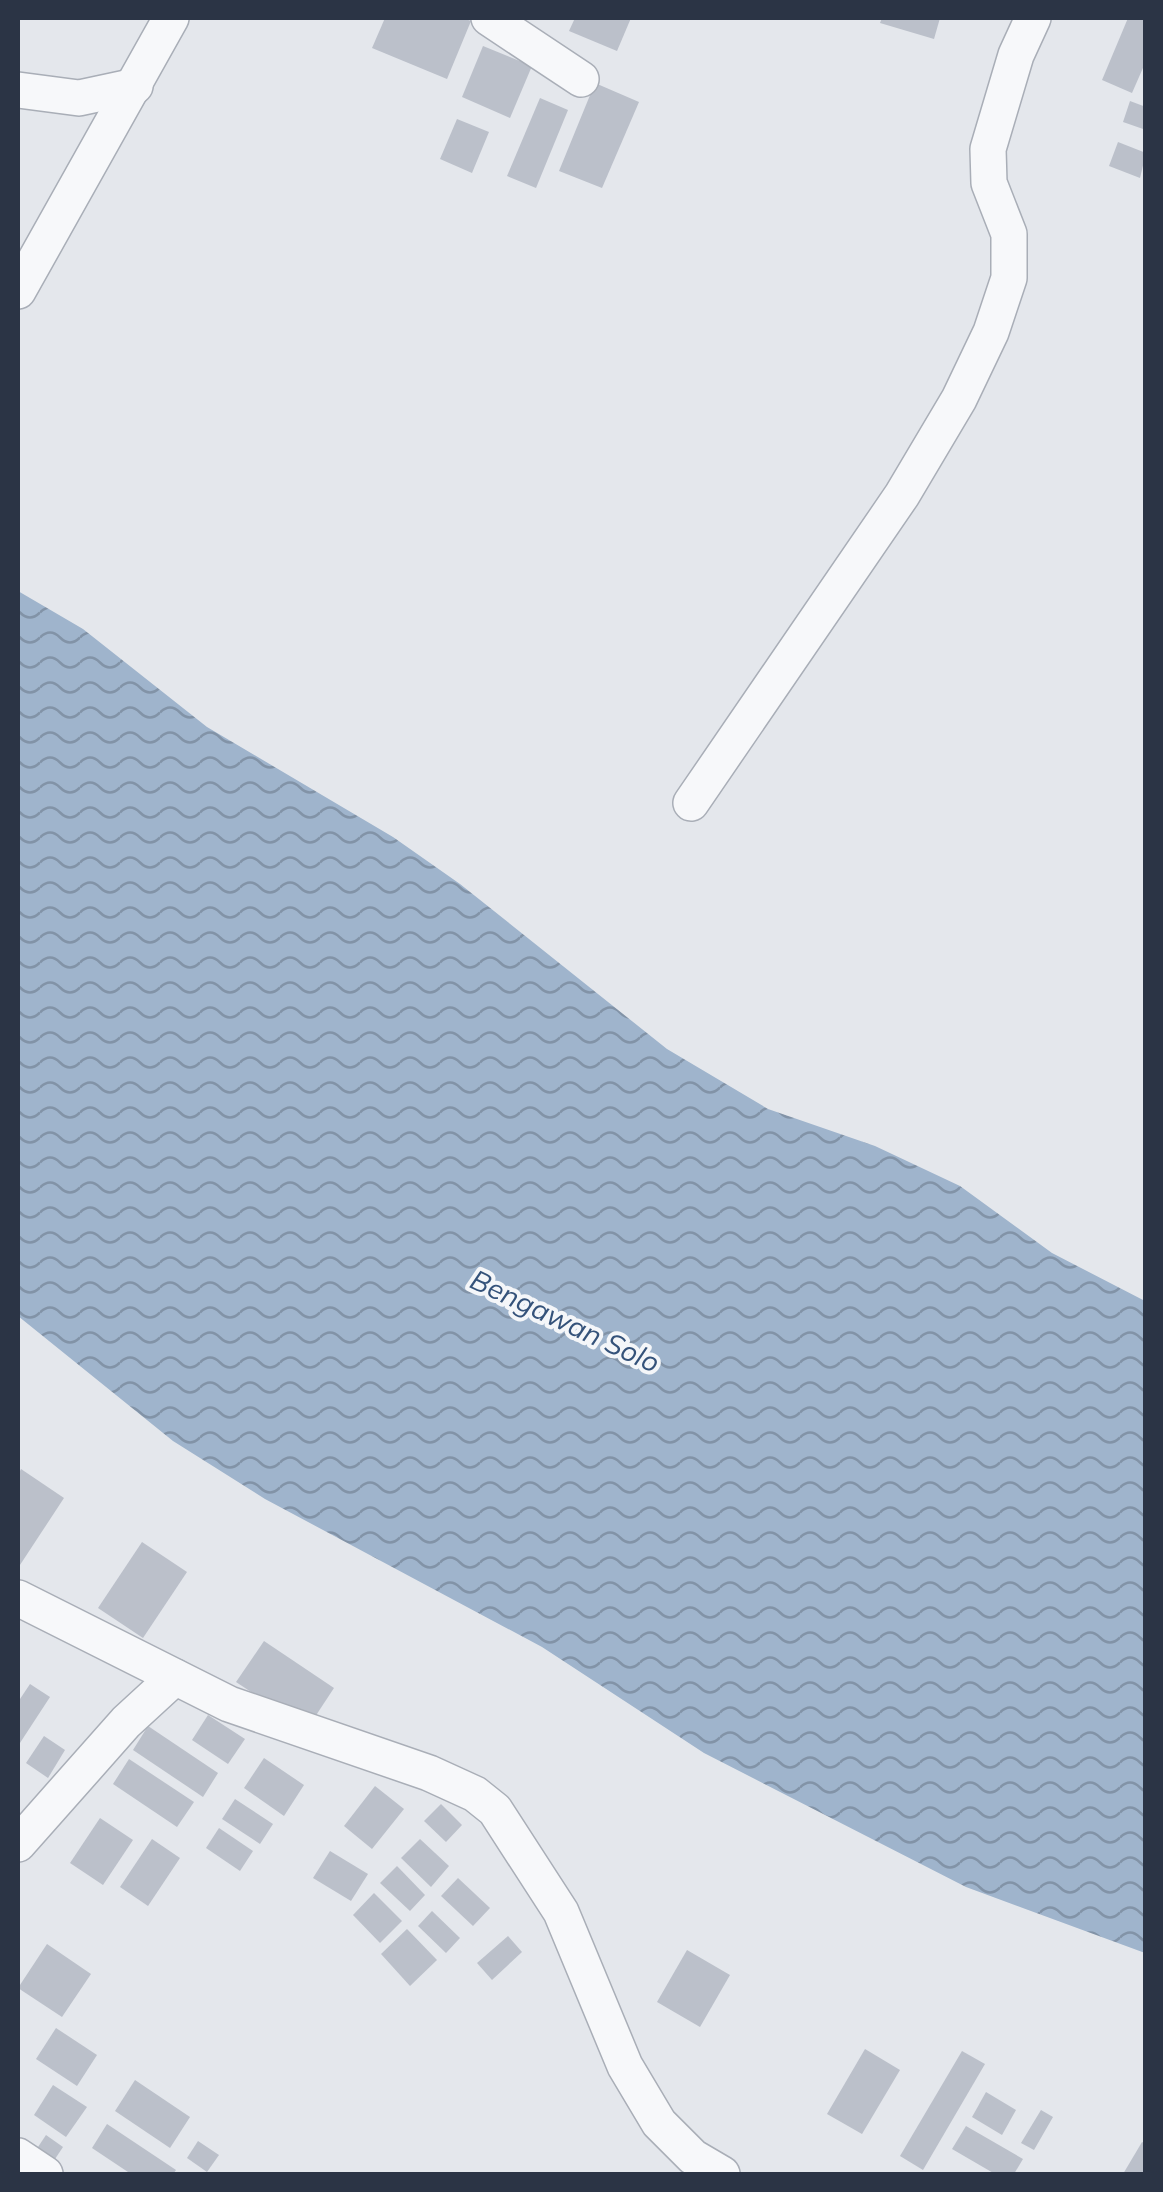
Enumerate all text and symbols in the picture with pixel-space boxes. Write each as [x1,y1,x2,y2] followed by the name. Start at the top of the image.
[465,1261,665,1380] water label: Bengawan Solo

